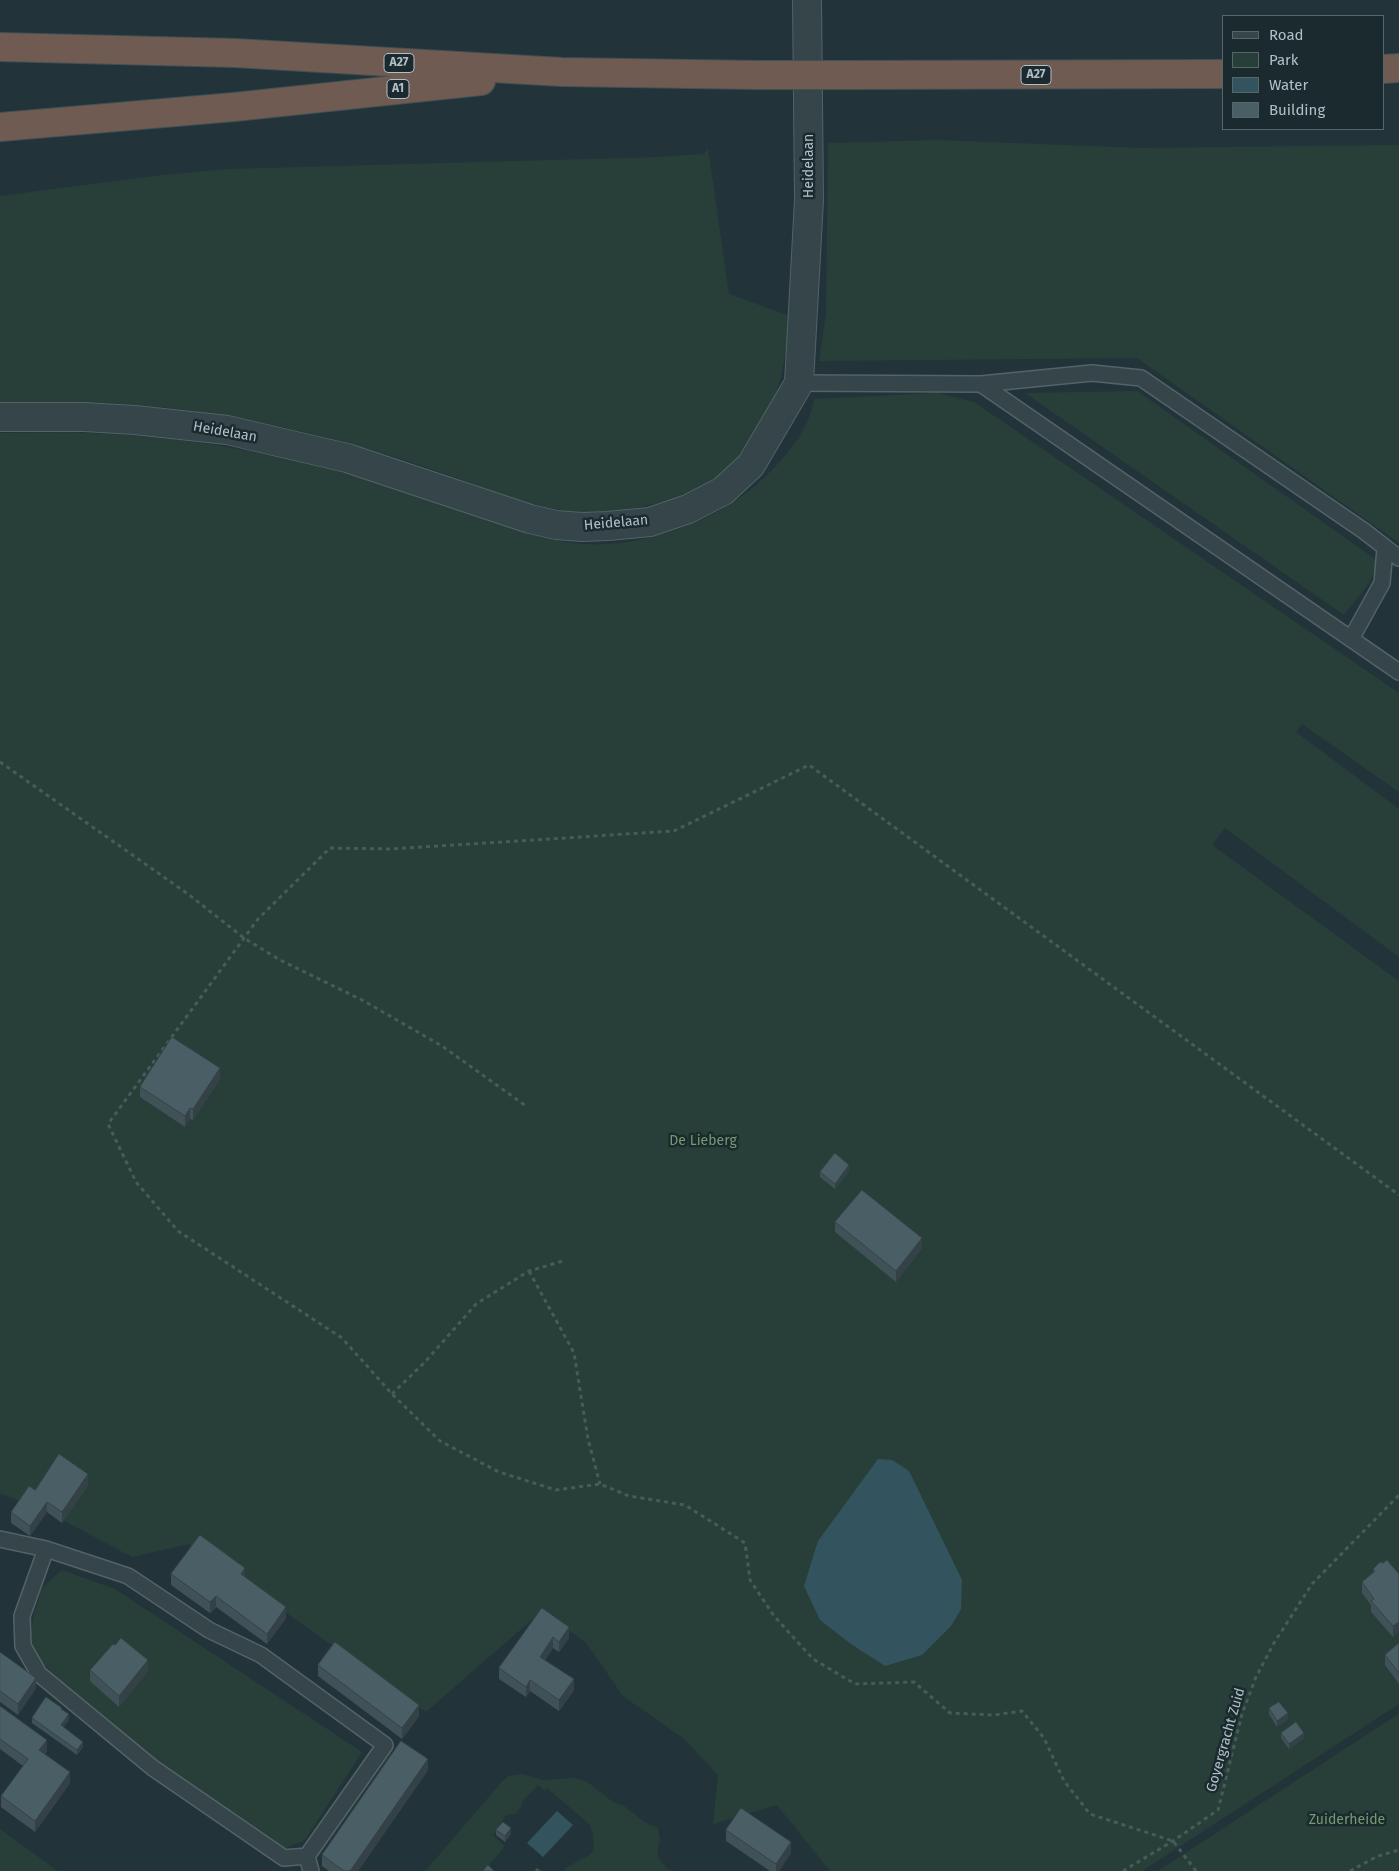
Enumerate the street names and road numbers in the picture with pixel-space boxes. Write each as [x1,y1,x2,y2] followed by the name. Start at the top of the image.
[384,54,414,72] road number: A27
[1021,66,1051,84] road number: A27
[387,80,409,98] road number: A1
[801,134,817,198] street label: Heidelaan
[192,418,258,446] street label: Heidelaan
[583,512,649,534] street label: Heidelaan
[1203,1686,1249,1794] street label: Goyergracht Zuid

